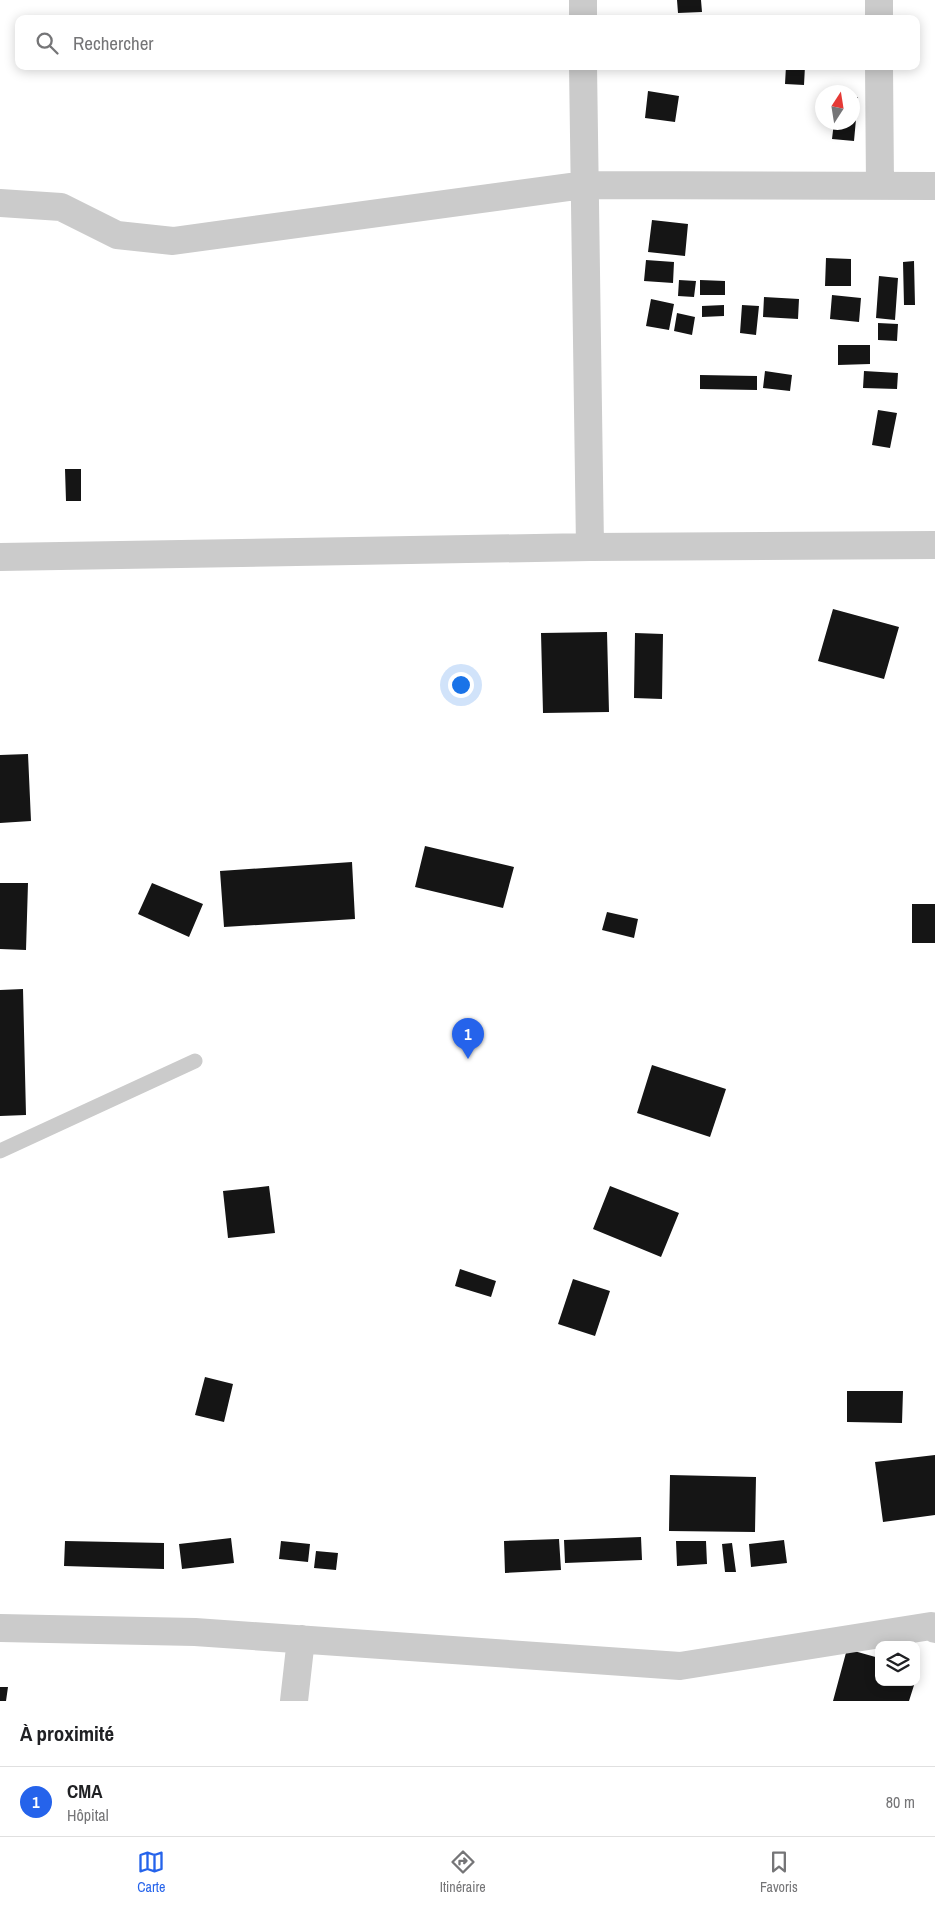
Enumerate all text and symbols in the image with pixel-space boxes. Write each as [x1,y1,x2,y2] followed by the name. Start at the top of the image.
[15,15,920,70] search box
[33,29,61,57] icon: search
[73,30,154,56] text: Rechercher
[815,85,860,130] north arrow
[448,672,474,698] your location
[452,1018,484,1059] pin: 1
[875,1641,920,1686] map controls
[875,1641,920,1686] button: layers
[20,1719,114,1748] text: À proximité
[67,1778,102,1804] text: CMA
[32,1791,40,1813] text: 1
[886,1791,915,1813] text: 80 m
[67,1804,109,1826] text: Hôpital
[137,1848,165,1896] tab: Carte
[440,1848,486,1896] tab: Itinéraire
[760,1848,798,1896] tab: Favoris

